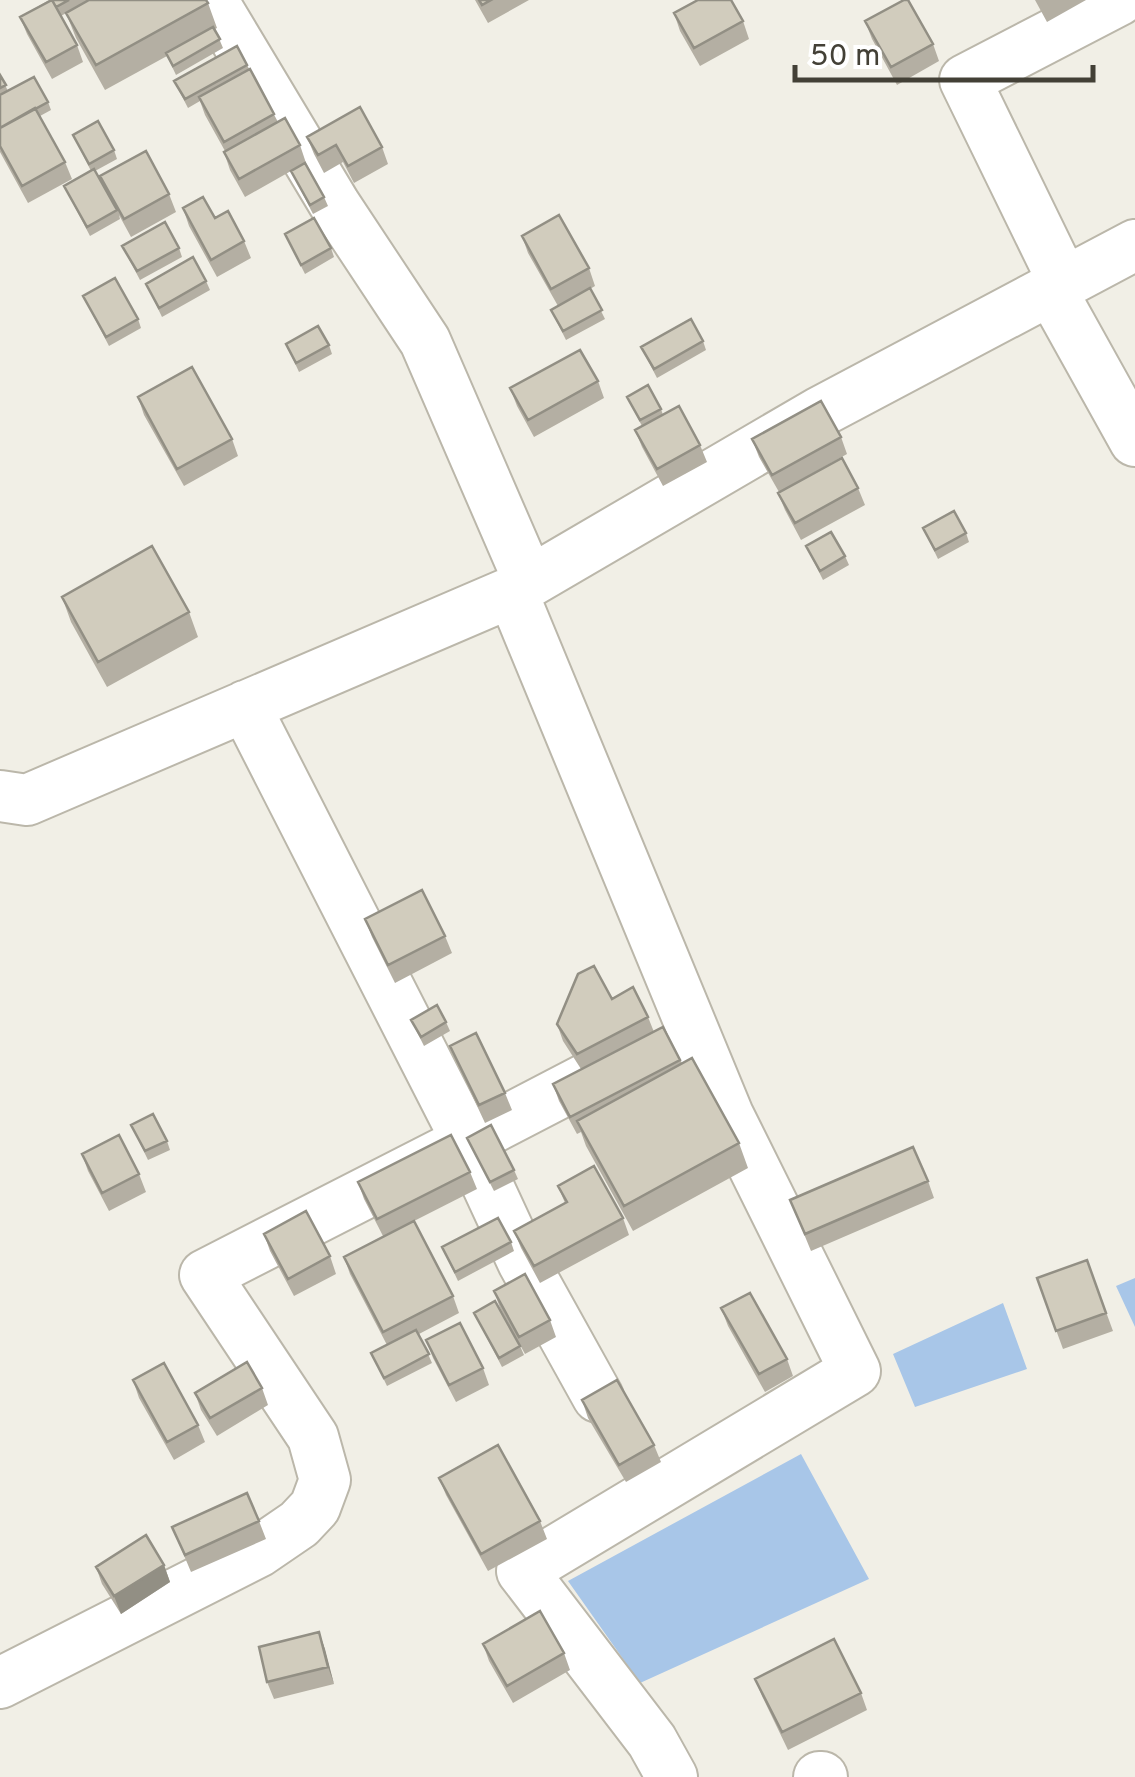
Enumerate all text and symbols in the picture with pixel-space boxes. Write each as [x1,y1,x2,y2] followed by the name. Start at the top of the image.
[795,20,1092,82] scale bar
[810,39,880,76] text: 50 m

